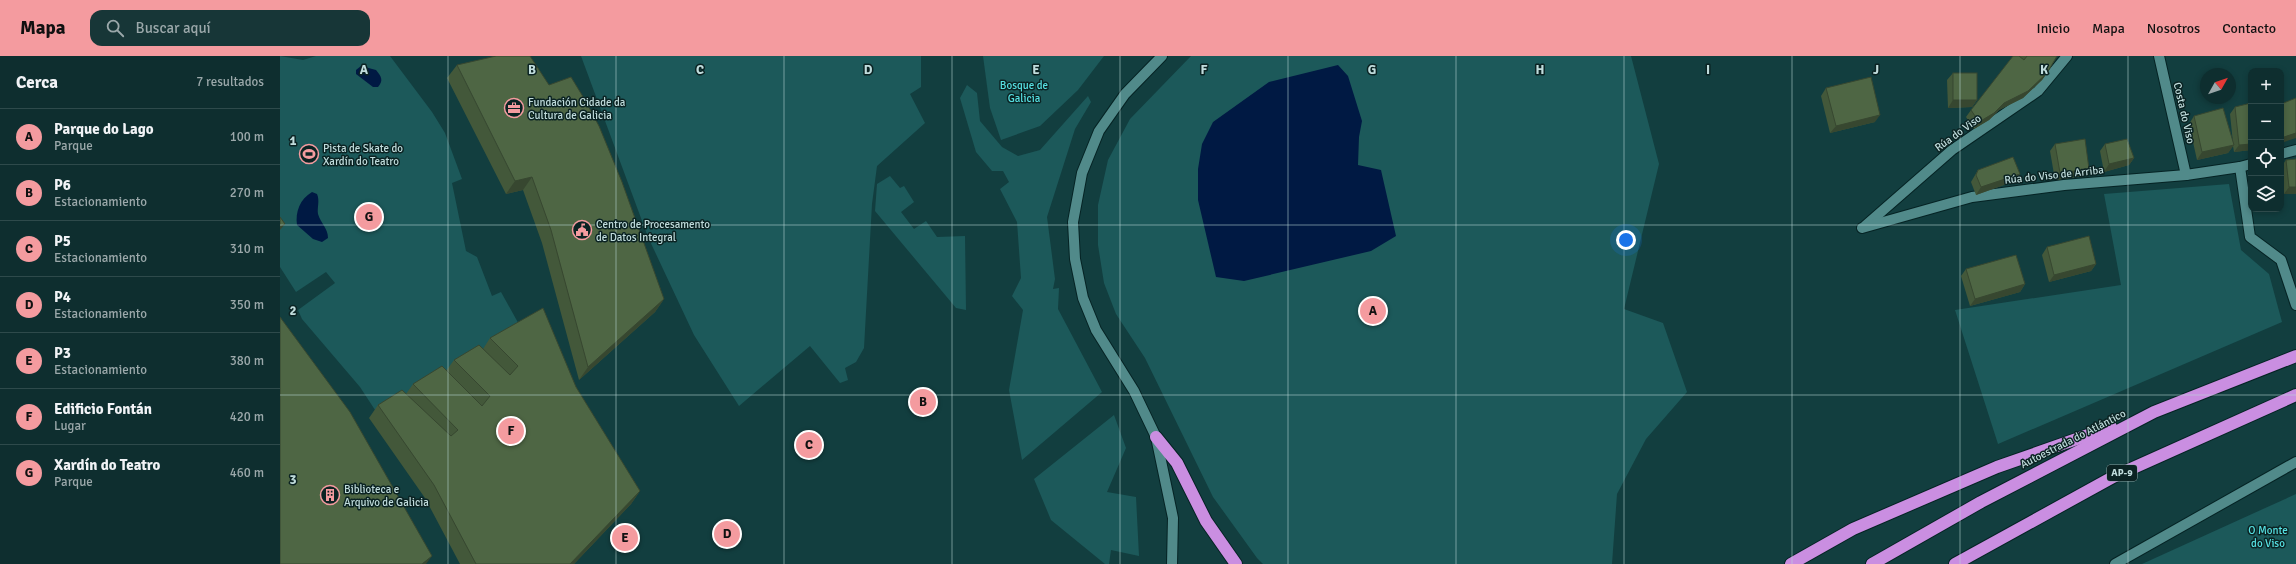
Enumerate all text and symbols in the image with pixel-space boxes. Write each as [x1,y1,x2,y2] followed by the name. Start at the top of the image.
[90,10,370,46] search box
[20,16,66,40] text: Mapa
[104,17,126,39] icon: search
[136,19,211,37] text: Buscar aquí
[2037,20,2070,37] text: Inicio
[2092,20,2125,37] text: Mapa
[2147,20,2200,37] text: Nosotros
[2222,20,2276,37] text: Contacto
[360,62,369,78] text: A
[528,62,536,78] text: B
[696,62,704,78] text: C
[864,62,873,78] text: D
[1032,62,1040,78] text: E
[1201,62,1208,78] text: F
[1368,62,1376,78] text: G
[1536,62,1544,78] text: H
[1706,62,1710,78] text: I
[1873,62,1879,78] text: J
[2040,62,2048,78] text: K
[2200,68,2236,104] north arrow
[2248,68,2284,212] map controls
[2248,68,2284,104] button: +
[16,72,58,93] text: Cerca
[196,74,264,90] text: 7 resultados
[1000,79,1048,105] park label: Bosque de Galicia
[2171,81,2197,145] street label: Costa do Viso
[528,96,626,122] place label: Fundación Cidade da Cultura de Galicia
[503,97,525,119] office icon: Fundación Cidade da Cultura de Galicia
[2248,104,2284,140] button: −
[1932,112,1984,154] street label: Rúa do Viso
[54,120,154,138] text: Parque do Lago
[25,129,33,145] text: A
[230,129,264,145] text: 100 m
[289,133,297,149] text: 1
[54,138,93,154] text: Parque
[2248,140,2284,176] button: locate
[323,142,403,168] place label: Pista de Skate do Xardín do Teatro
[298,143,320,165] sports icon: Pista de Skate do Xardín do Teatro
[2004,163,2105,187] street label: Rúa do Viso de Arriba
[54,176,71,194] text: P6
[2248,176,2284,212] button: layers
[25,185,33,201] text: B
[230,185,264,201] text: 270 m
[54,194,147,210] text: Estacionamiento
[356,202,382,232] pin: G
[596,218,710,244] place label: Centro de Procesamento de Datos Integral
[571,219,593,241] public building icon: Centro de Procesamento de Datos Integral
[1616,230,1636,250] your location
[54,232,71,250] text: P5
[25,241,33,257] text: C
[230,241,264,257] text: 310 m
[54,250,147,266] text: Estacionamiento
[54,288,71,306] text: P4
[1360,296,1386,326] pin: A
[25,297,33,313] text: D
[230,297,264,313] text: 350 m
[289,303,297,319] text: 2
[54,306,147,322] text: Estacionamiento
[54,344,71,362] text: P3
[25,353,33,369] text: E
[230,353,264,369] text: 380 m
[54,362,147,378] text: Estacionamiento
[910,387,936,417] pin: B
[54,400,152,418] text: Edificio Fontán
[2018,407,2128,471] street label: Autoestrada do Atlántico
[26,409,32,425] text: F
[230,409,264,425] text: 420 m
[498,416,524,446] pin: F
[54,418,86,434] text: Lugar
[796,430,822,460] pin: C
[54,456,160,474] text: Xardín do Teatro
[25,465,33,481] text: G
[230,465,264,481] text: 460 m
[2107,465,2137,481] road number: AP-9
[289,472,297,488] text: 3
[54,474,93,490] text: Parque
[344,483,429,509] place label: Biblioteca e Arquivo de Galicia
[319,484,341,506] building icon: Biblioteca e Arquivo de Galicia
[714,519,740,549] pin: D
[612,523,638,553] pin: E
[2248,524,2288,550] park label: O Monte do Viso

